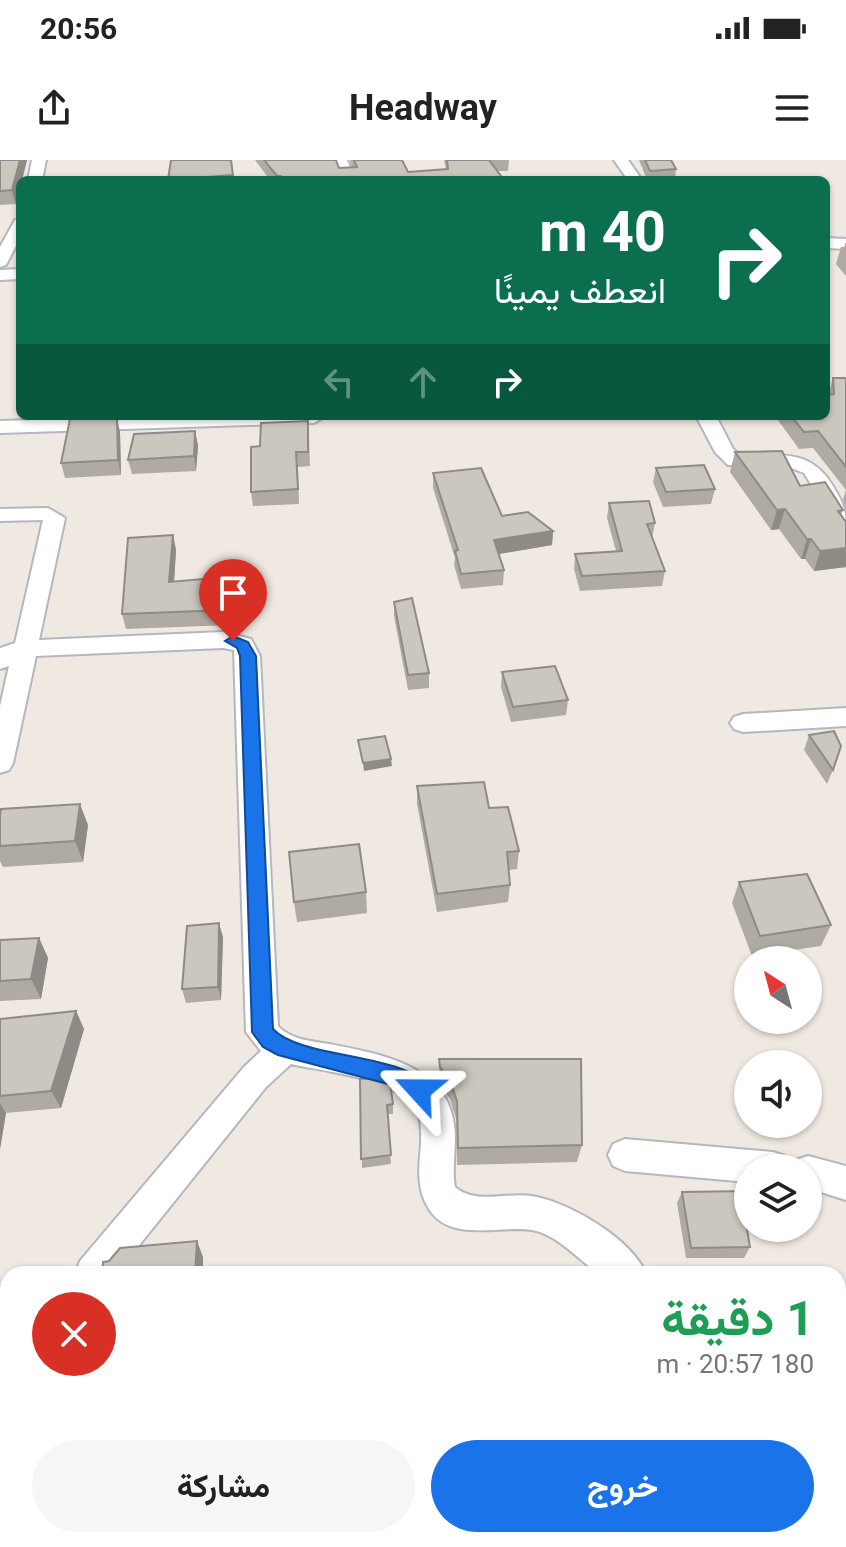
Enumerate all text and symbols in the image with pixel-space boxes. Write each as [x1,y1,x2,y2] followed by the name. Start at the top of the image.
[40,11,117,46] text: 20:56
[32,86,76,130] icon: share
[770,86,814,130] icon: menu
[349,87,497,129] text: Headway
[539,199,666,265] text: 40 m
[694,208,798,312] icon: right
[494,270,666,312] text: انعطف يمينًا
[317,360,361,404] icon: left
[401,360,445,404] icon: ahead
[485,360,529,404] icon: right
[199,559,267,641] pin
[211,571,255,615] icon: arrive
[734,946,822,1034] north arrow
[734,946,822,1242] map controls
[377,1048,461,1132] position arrow
[734,1050,822,1138] button: sound
[734,1154,822,1242] button: layers
[661,1290,814,1347] text: 1 دقيقة
[32,1292,116,1376] button: close
[656,1349,814,1379] text: 180 m · 20:57
[32,1440,415,1532] button: مشاركة
[431,1440,814,1532] button: خروج

